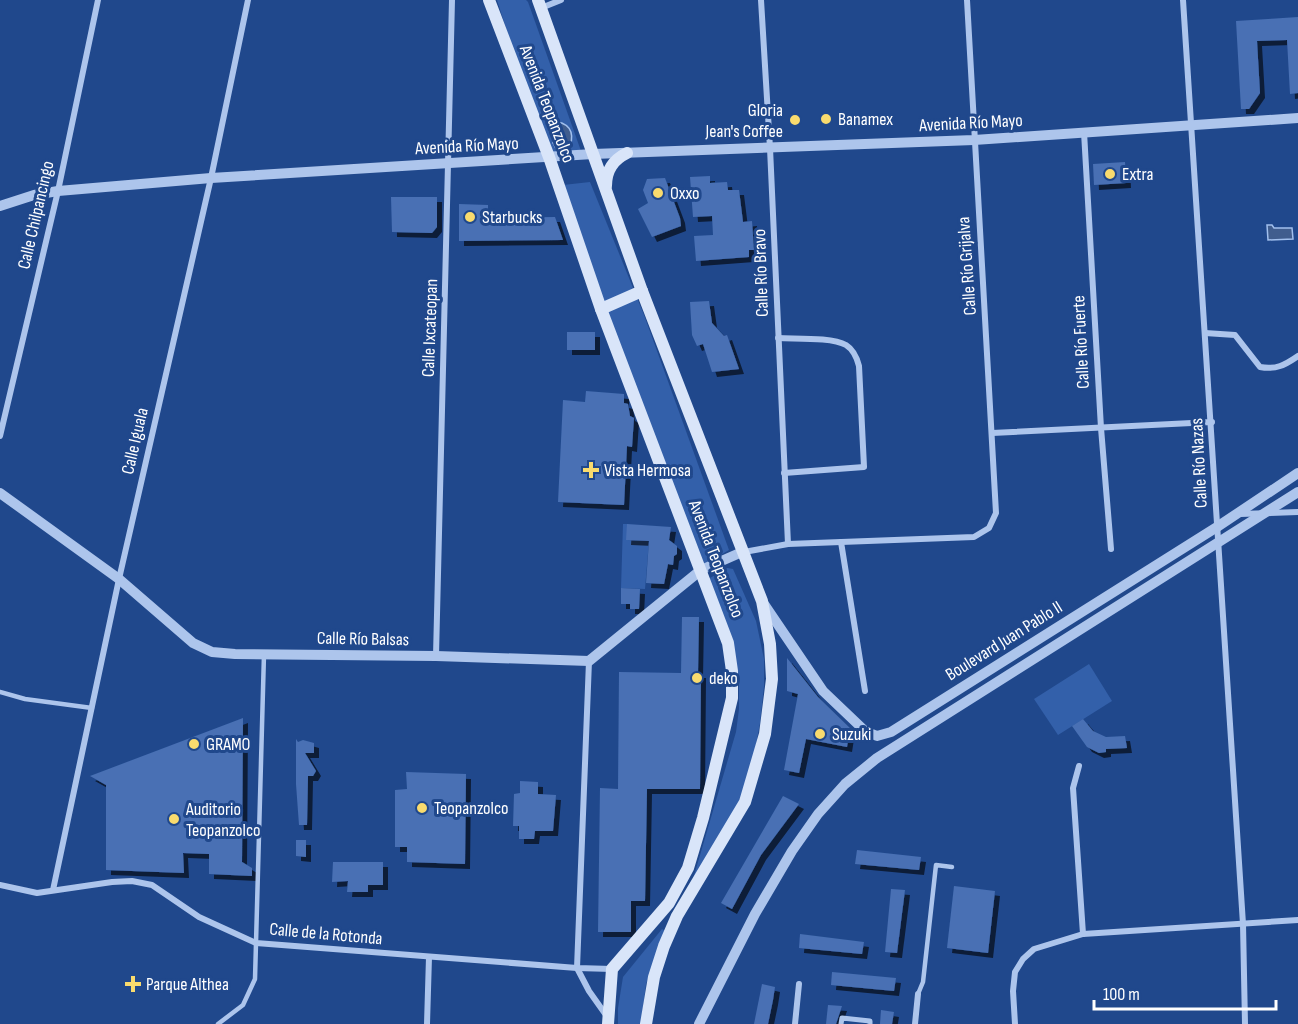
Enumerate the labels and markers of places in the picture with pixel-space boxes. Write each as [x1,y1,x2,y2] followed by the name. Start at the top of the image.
[705,100,783,142] place label: Gloria Jean's Coffee
[838,109,893,130] place label: Banamex
[819,112,833,126] marker: Banamex
[788,113,802,127] marker: Gloria Jean's Coffee
[1122,164,1153,185] place label: Extra
[1103,167,1117,181] marker: Extra
[670,183,700,204] place label: Oxxo
[651,186,665,200] marker: Oxxo
[482,207,542,228] place label: Starbucks
[463,210,477,224] marker: Starbucks
[604,460,691,481] place label: Vista Hermosa
[582,461,600,479] marker: Vista Hermosa
[709,668,738,689] place label: deko
[690,671,704,685] marker: deko
[832,724,871,745] place label: Suzuki
[813,727,827,741] marker: Suzuki
[206,734,250,755] place label: GRAMO
[187,737,201,751] marker: GRAMO
[434,798,509,819] place label: Teopanzolco
[185,799,261,841] place label: Auditorio Teopanzolco
[415,801,429,815] marker: Teopanzolco
[167,812,181,826] marker: Auditorio Teopanzolco
[146,974,229,995] place label: Parque Althea
[124,975,142,993] marker: Parque Althea

